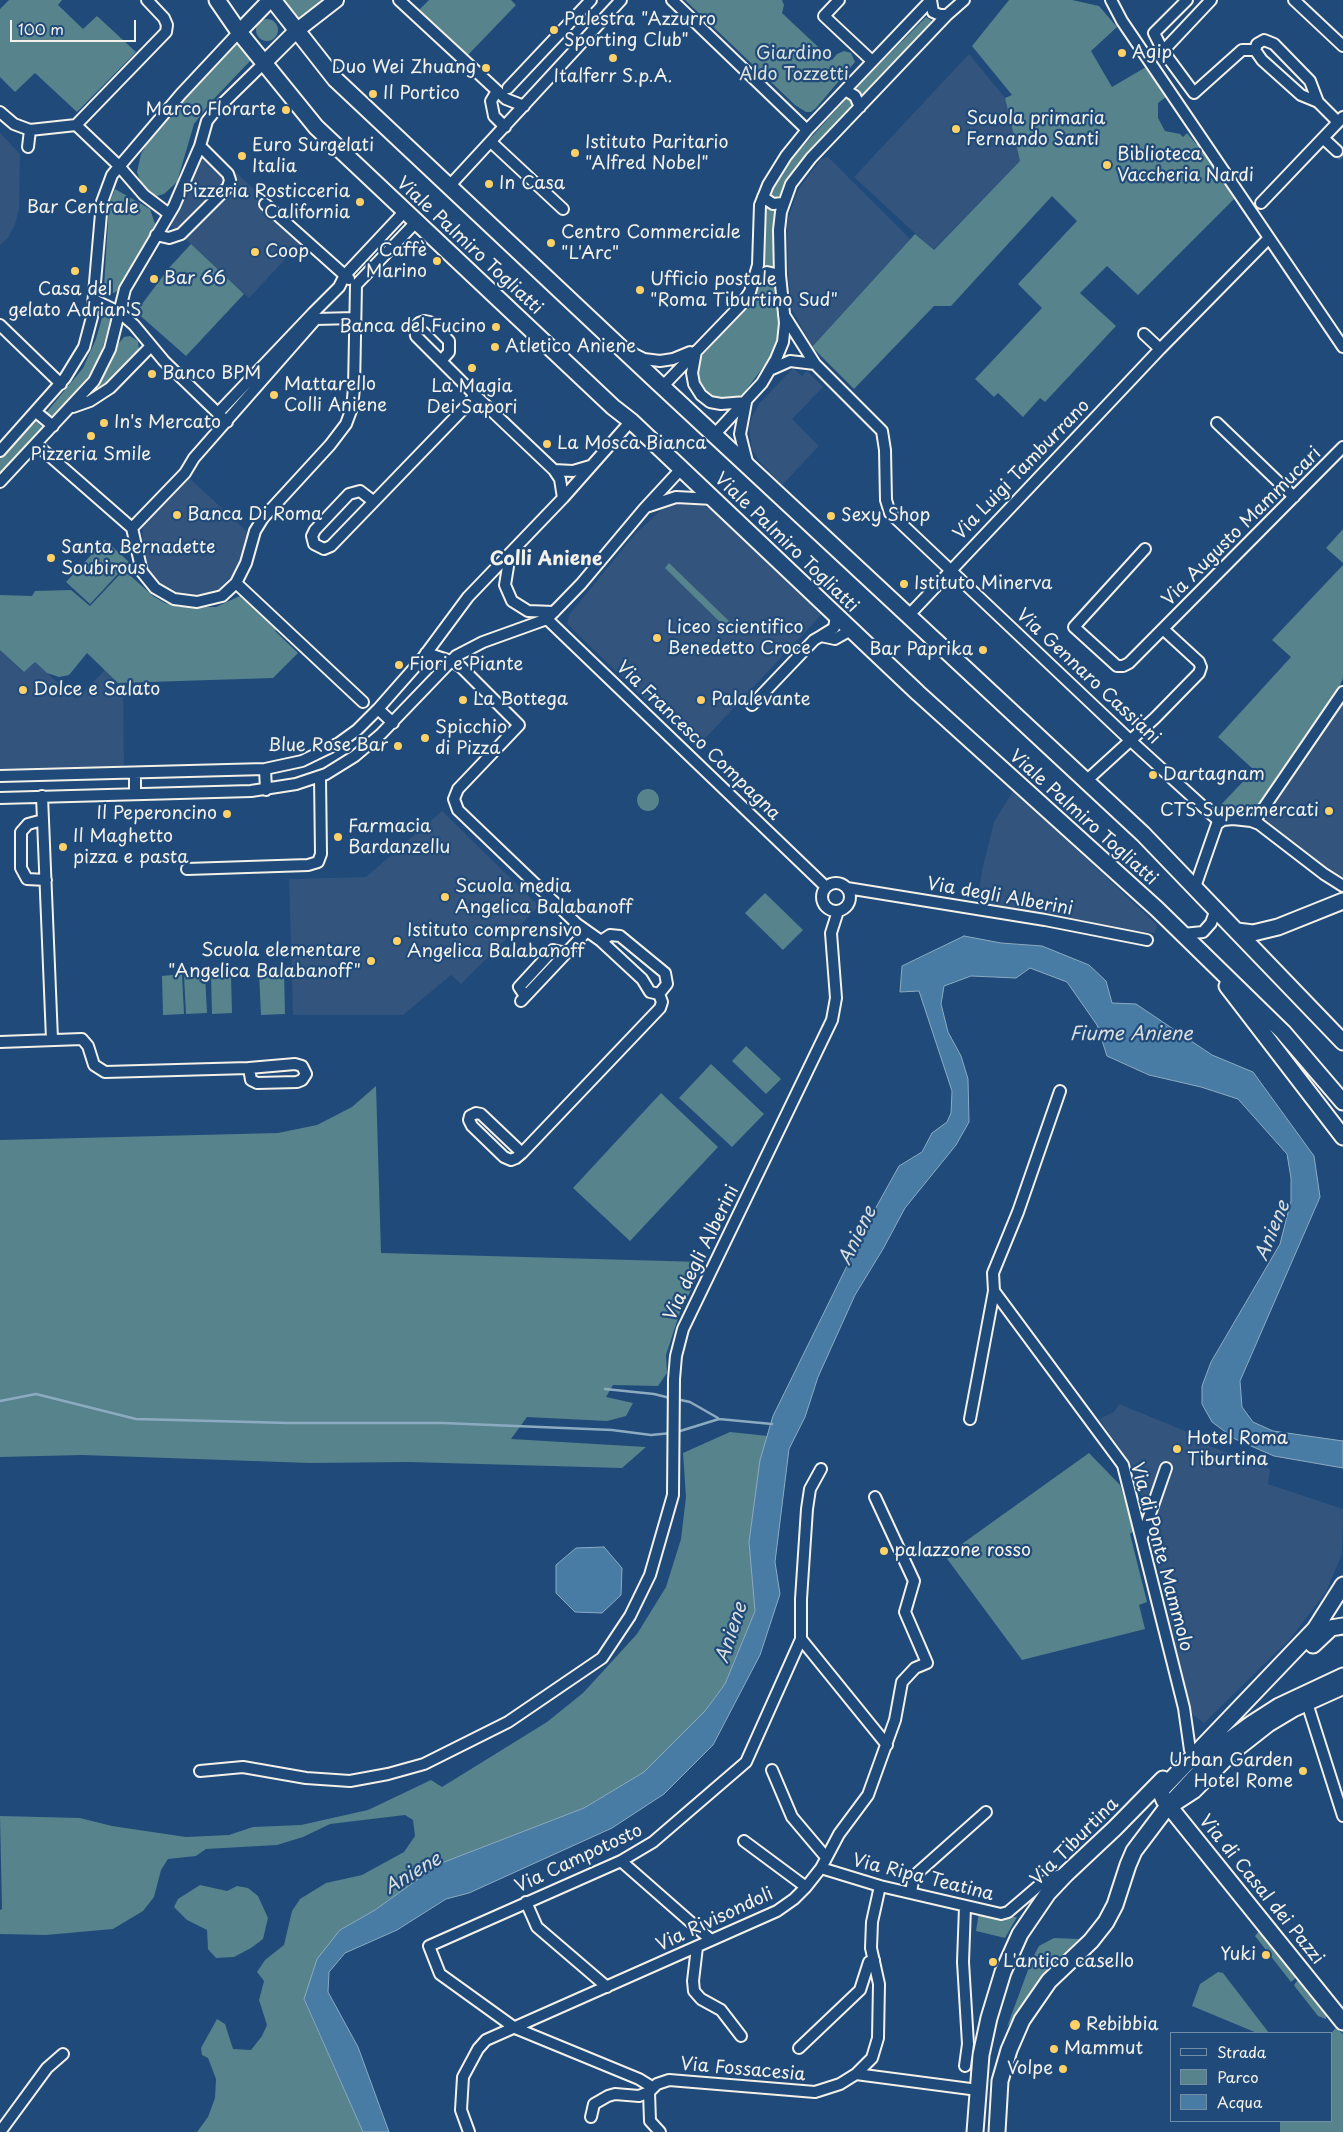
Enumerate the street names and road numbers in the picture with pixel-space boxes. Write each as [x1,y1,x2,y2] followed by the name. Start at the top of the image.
[391,173,547,319] street label: Viale Palmiro Togliatti
[949,395,1095,545] street label: Via Luigi Tamburrano
[1158,443,1326,611] street label: Via Augusto Mammucari
[709,469,863,617] street label: Viale Palmiro Togliatti
[1012,605,1164,749] street label: Via Gennaro Cassiani
[611,657,785,825] street label: Via Francesco Compagna
[1004,746,1162,890] street label: Viale Palmiro Togliatti
[925,874,1075,920] street label: Via degli Alberini
[660,1182,744,1324] street label: Via degli Alberini
[1125,1460,1197,1654] street label: Via di Ponte Mammolo
[1027,1794,1123,1890] street label: Via Tiburtina
[1194,1811,1328,1969] street label: Via di Casal dei Pazzi
[512,1820,646,1898] street label: Via Campotosto
[850,1850,996,1906] street label: Via Ripa Teatina
[653,1884,777,1956] street label: Via Rivisondoli
[680,2054,806,2086] street label: Via Fossacesia

